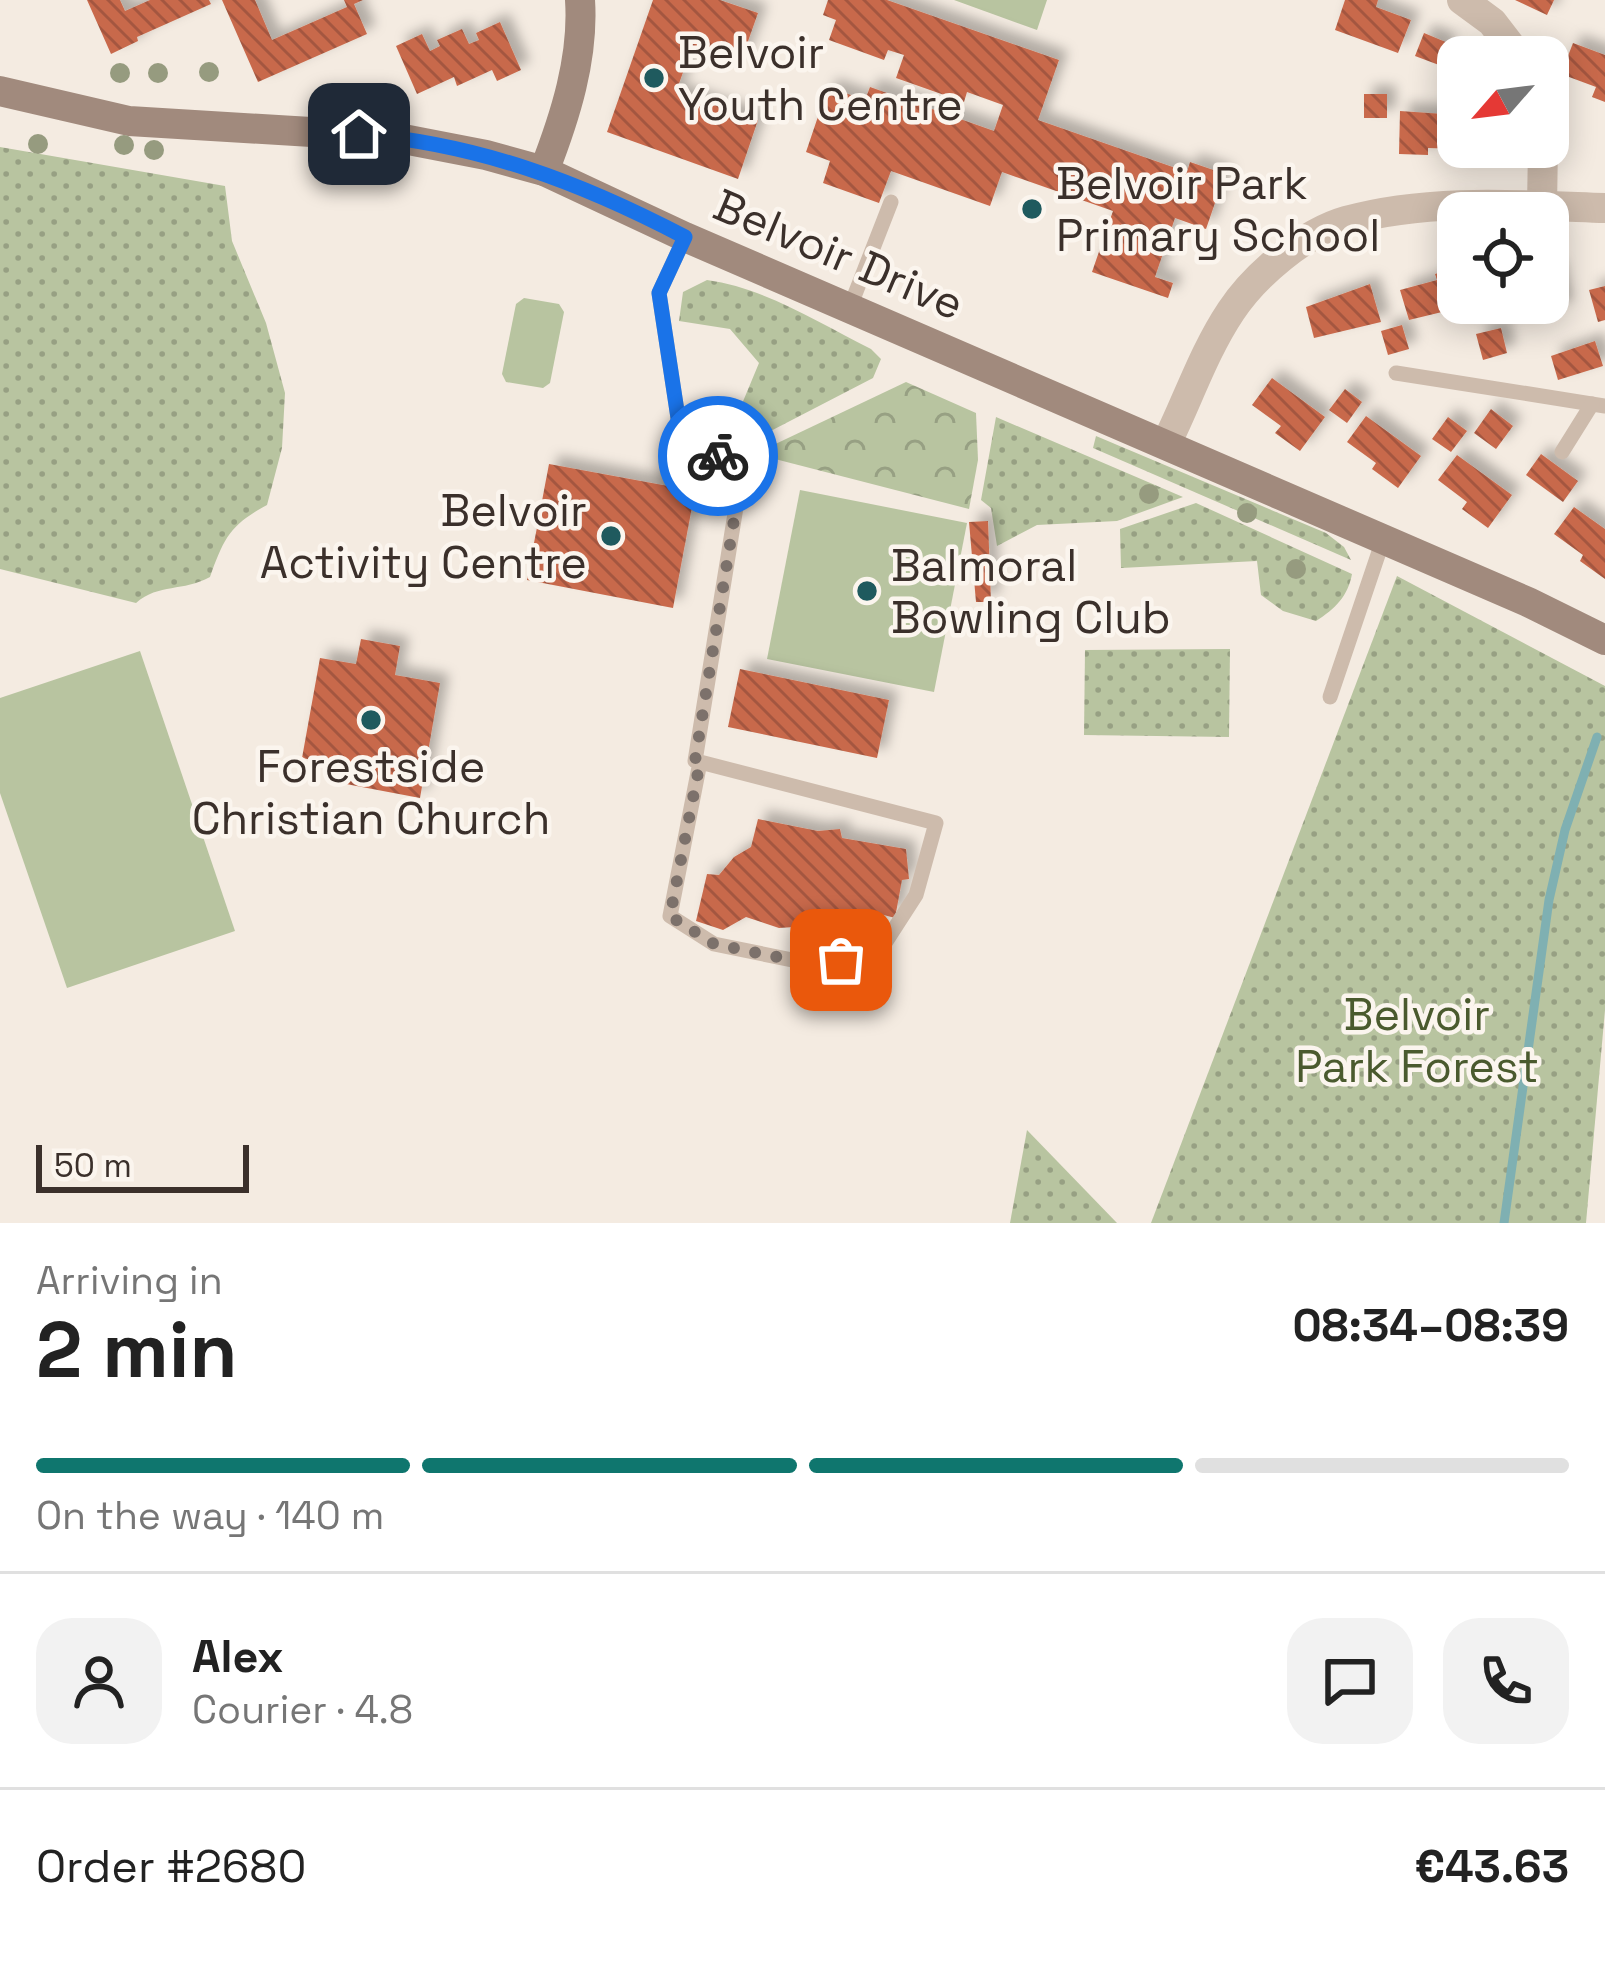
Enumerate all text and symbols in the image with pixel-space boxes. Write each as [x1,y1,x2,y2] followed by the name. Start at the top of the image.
[678,24,963,133] place label: Belvoir Youth Centre
[1437,36,1569,168] north arrow
[1437,36,1569,324] map controls
[641,65,667,91] marker: Belvoir Youth Centre
[308,83,410,185] pin
[326,101,392,167] icon: home
[1056,155,1380,264] place label: Belvoir Park Primary School
[705,176,972,333] street label: Belvoir Drive
[1437,192,1569,324] button: locate
[1019,196,1045,222] marker: Belvoir Park Primary School
[658,396,778,516] courier
[685,423,751,489] icon: bike
[260,482,587,591] place label: Belvoir Activity Centre
[598,523,624,549] marker: Belvoir Activity Centre
[891,537,1171,646] place label: Balmoral Bowling Club
[854,578,880,604] marker: Balmoral Bowling Club
[358,707,384,733] marker: Forestside Christian Church
[192,738,550,847] place label: Forestside Christian Church
[790,909,892,1011] pin
[808,927,874,993] icon: bag
[1295,986,1539,1095] park label: Belvoir Park Forest
[36,1139,249,1192] scale bar
[54,1145,132,1187] text: 50 m
[36,1256,223,1305] text: Arriving in
[1292,1297,1569,1354] text: 08:34–08:39
[36,1300,238,1400] text: 2 min
[36,1491,384,1540] text: On the way · 140 m
[36,1618,162,1744] button: person
[1287,1618,1413,1744] button: chat
[1443,1618,1569,1744] button: phone
[192,1628,284,1685] text: Alex
[192,1685,413,1734] text: Courier · 4.8
[36,1838,306,1895] text: Order #2680
[1414,1838,1569,1895] text: €43.63

